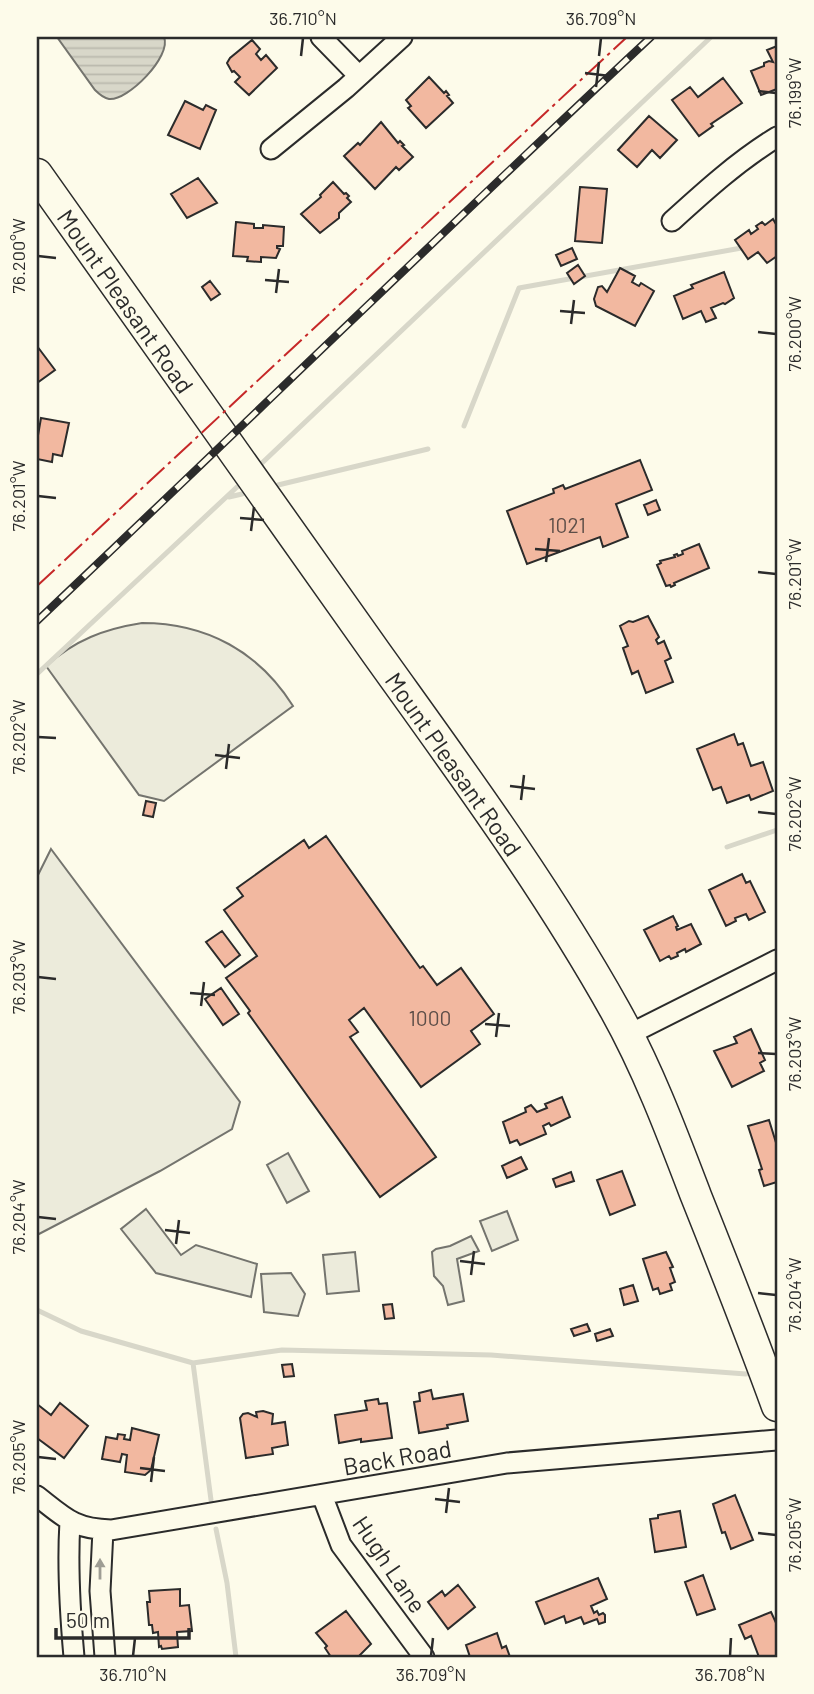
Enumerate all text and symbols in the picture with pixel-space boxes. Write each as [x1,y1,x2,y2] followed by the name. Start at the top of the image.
[269,7,337,29] text: 36.710°N
[566,7,636,29] text: 36.709°N
[783,58,805,128] text: 76.199°W
[52,204,200,398] street label: Mount Pleasant Road
[7,218,29,294] text: 76.200°W
[783,296,805,372] text: 76.200°W
[7,460,29,532] text: 76.201°W
[548,512,586,537] house number: 1021
[783,538,805,610] text: 76.201°W
[380,667,528,861] street label: Mount Pleasant Road
[7,699,29,774] text: 76.202°W
[783,776,805,851] text: 76.202°W
[7,940,29,1014] text: 76.203°W
[409,1005,451,1030] house number: 1000
[783,1017,805,1091] text: 76.203°W
[7,1179,29,1255] text: 76.204°W
[783,1257,805,1333] text: 76.204°W
[7,1420,29,1494] text: 76.205°W
[341,1433,453,1481] street label: Back Road
[783,1498,805,1572] text: 76.205°W
[347,1510,433,1618] street label: Hugh Lane
[94,1558,106,1580] one-way arrow
[56,1596,189,1640] scale bar
[66,1607,110,1632] text: 50 m
[99,1663,167,1685] text: 36.710°N
[396,1663,466,1685] text: 36.709°N
[695,1663,765,1685] text: 36.708°N

